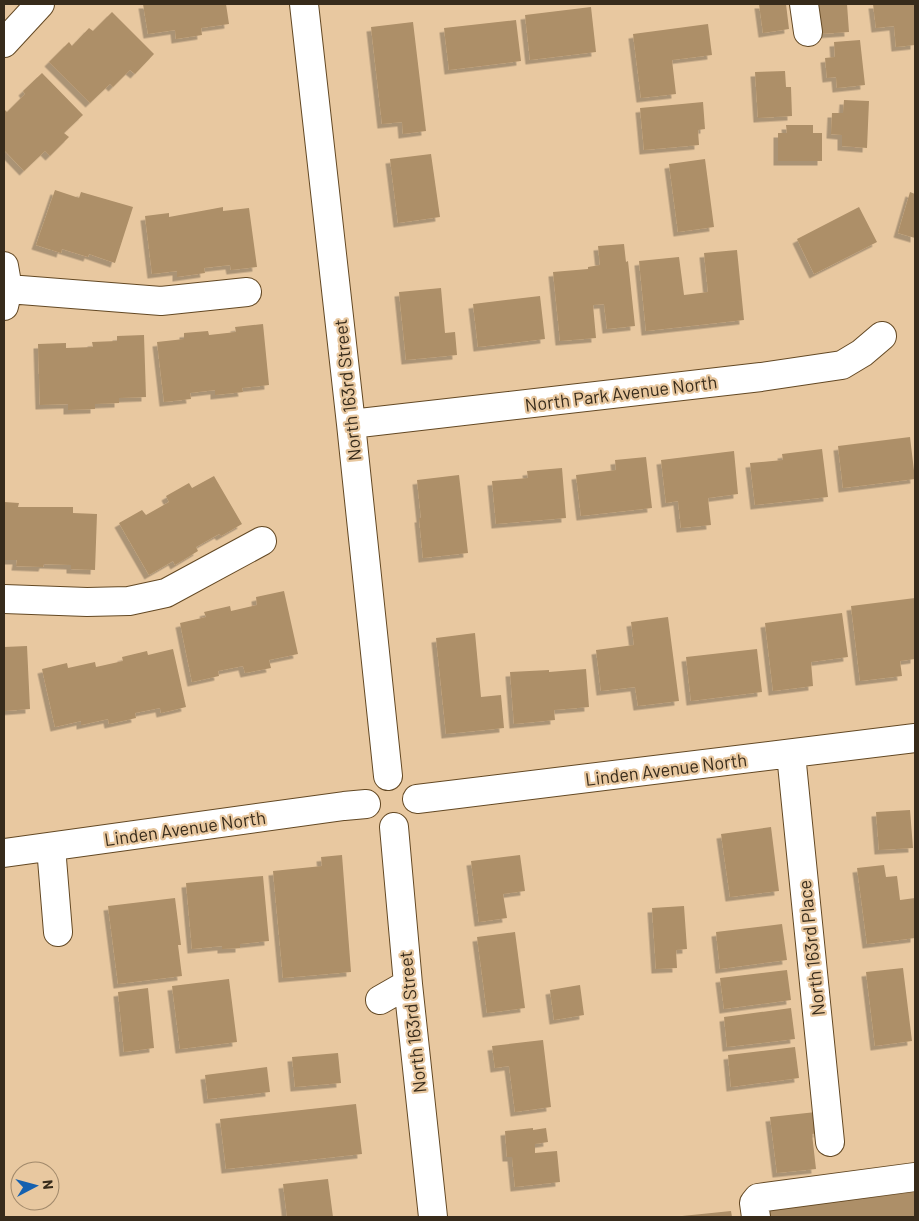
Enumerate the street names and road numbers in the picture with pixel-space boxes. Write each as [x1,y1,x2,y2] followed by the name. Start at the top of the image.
[329,318,365,462] street label: North 163rd Street
[524,370,718,416] street label: North Park Avenue North
[584,748,748,790] street label: Linden Avenue North
[103,806,267,850] street label: Linden Avenue North
[793,879,829,1017] street label: North 163rd Place
[394,950,430,1094] street label: North 163rd Street

